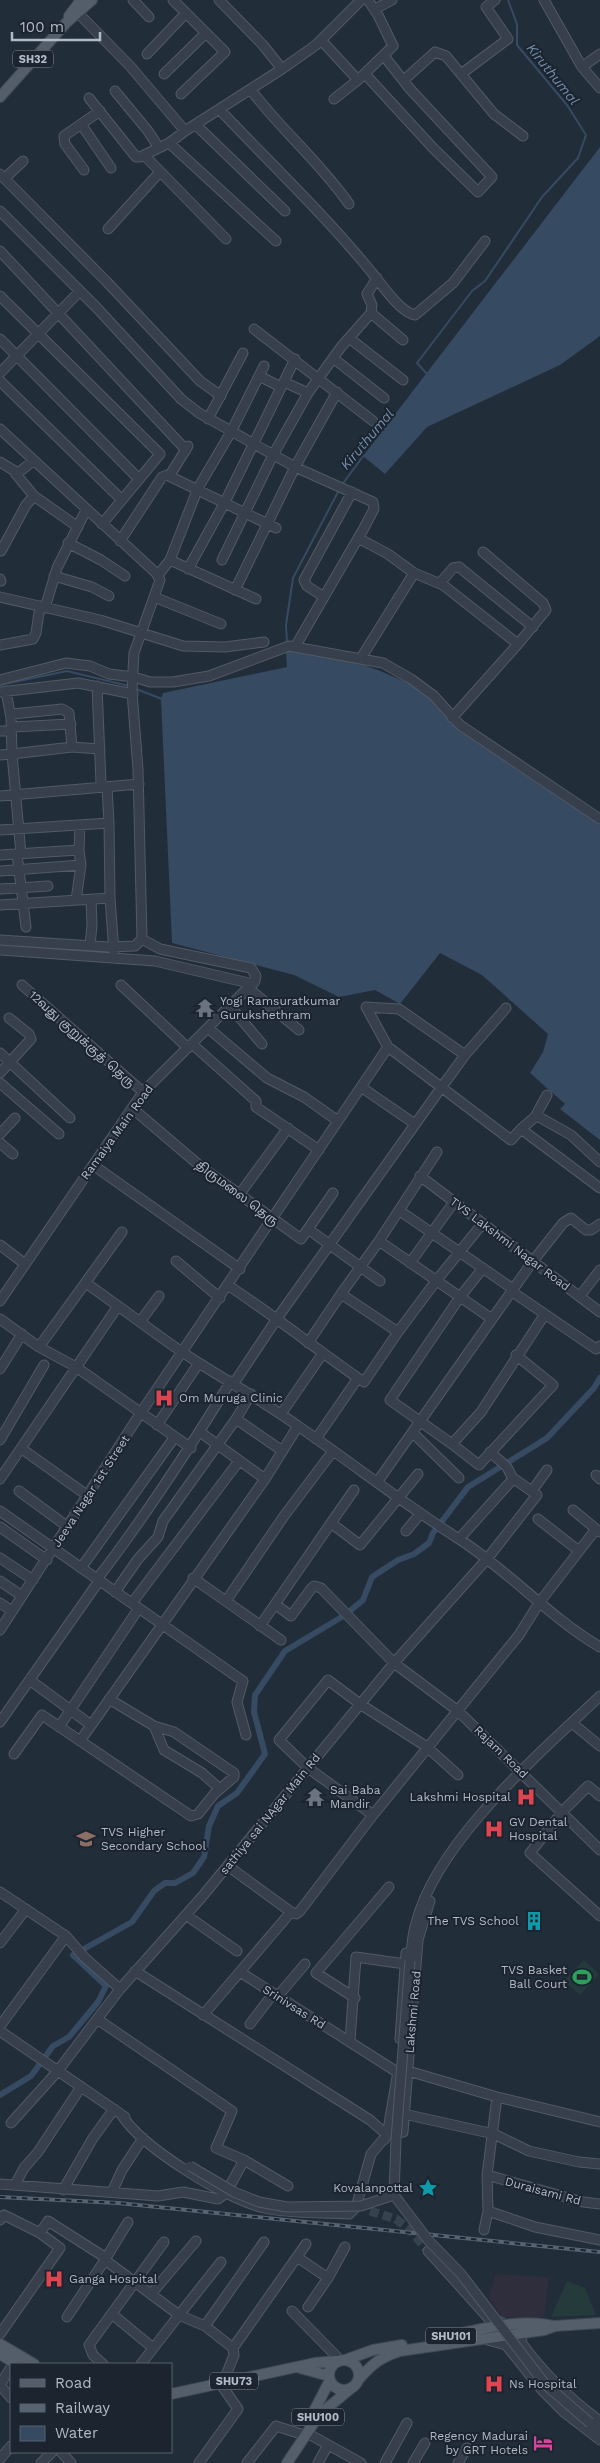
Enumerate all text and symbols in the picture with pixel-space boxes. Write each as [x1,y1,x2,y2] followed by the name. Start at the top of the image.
[12,10,100,42] scale bar
[20,18,64,36] text: 100 m
[523,40,583,108] water label: Kiruthumal
[13,51,53,68] road number: SH32
[337,405,397,473] water label: Kiruthumal
[25,988,138,1091] street label: 12வது குறுக்குத் தெரு
[220,994,341,1022] place label: Yogi Ramsuratkumar Gurukshethram
[194,997,216,1019] temple icon: Yogi Ramsuratkumar Gurukshethram
[78,1082,156,1182] street label: Ramaiya Main Road
[192,1157,281,1230] street label: திருமலை தெரு
[447,1194,573,1294] street label: TVS Lakshmi Nagar Road
[153,1387,175,1409] hospital icon: Om Muruga Clinic
[179,1391,283,1405] place label: Om Muruga Clinic
[50,1432,132,1550] street label: Jeeva Nagar 1st Street
[471,1723,531,1781] street label: Rajam Road
[217,1751,323,1877] street label: sathiya sai NAgar Main Rd
[330,1783,381,1811] place label: Sai Baba Mandir
[304,1786,326,1808] temple icon: Sai Baba Mandir
[515,1786,537,1808] hospital icon: Lakshmi Hospital
[409,1790,511,1804] place label: Lakshmi Hospital
[509,1815,568,1843] place label: GV Dental Hospital
[483,1818,505,1840] hospital icon: GV Dental Hospital
[101,1825,206,1853] place label: TVS Higher Secondary School
[75,1828,97,1850] school or university icon: TVS Higher Secondary School
[523,1910,545,1932] building icon: The TVS School
[427,1914,519,1928] place label: The TVS School
[501,1963,567,1991] place label: TVS Basket Ball Court
[571,1966,593,1988] sports icon: TVS Basket Ball Court
[402,1970,424,2054] street label: Lakshmi Road
[260,1982,328,2032] street label: Srinivsas Rd
[504,2174,582,2208] street label: Duraisami Rd
[417,2177,439,2199] place icon: Kovalanpottal
[333,2181,413,2195] place label: Kovalanpottal
[43,2268,65,2290] hospital icon: Ganga Hospital
[69,2272,158,2286] place label: Ganga Hospital
[426,2328,476,2344] road number: SHU101
[10,2363,172,2453] legend
[210,2372,258,2390] road number: SHU73
[483,2373,505,2395] hospital icon: Ns Hospital
[55,2374,92,2392] text: Road
[509,2377,577,2391] place label: Ns Hospital
[55,2399,110,2417] text: Railway
[292,2408,344,2426] road number: SHU100
[55,2424,98,2442] text: Water
[429,2429,528,2457] place label: Regency Madurai by GRT Hotels
[532,2432,554,2454] hotel icon: Regency Madurai by GRT Hotels

